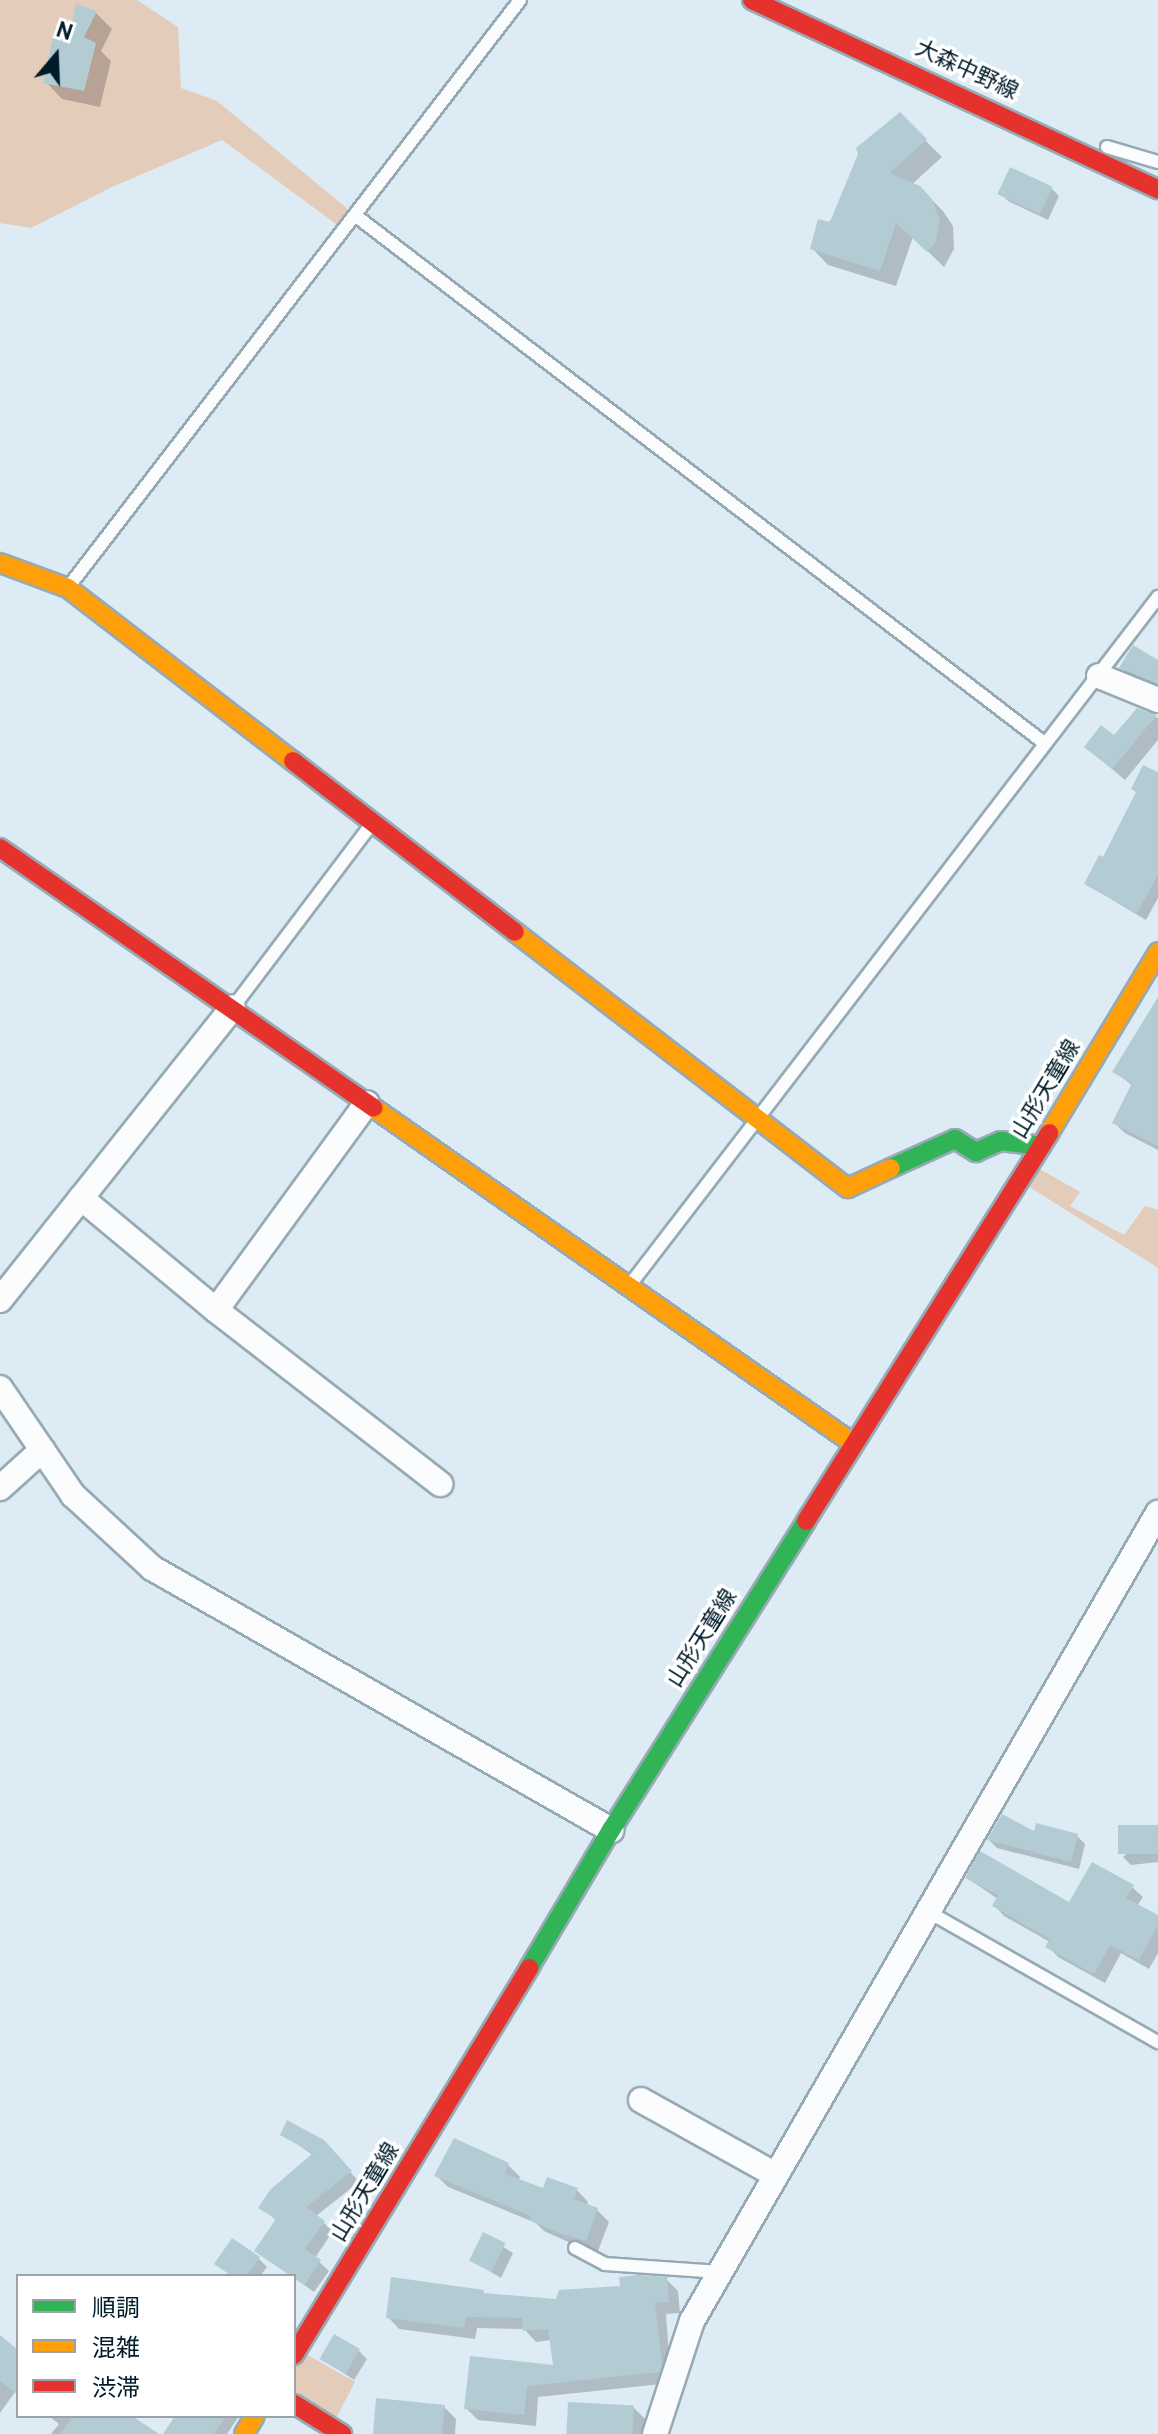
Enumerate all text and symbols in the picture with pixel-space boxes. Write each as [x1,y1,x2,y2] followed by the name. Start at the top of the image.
[16,16,96,96] north arrow
[52,17,76,48] text: N
[911,36,1021,106] street label: 大森中野線
[1007,1036,1087,1144] street label: 山形天童線
[663,1585,743,1693] street label: 山形天童線
[326,2139,406,2247] street label: 山形天童線
[16,2274,296,2418] legend
[92,2295,140,2325] text: 順調
[92,2335,140,2365] text: 混雑
[92,2375,140,2405] text: 渋滞

